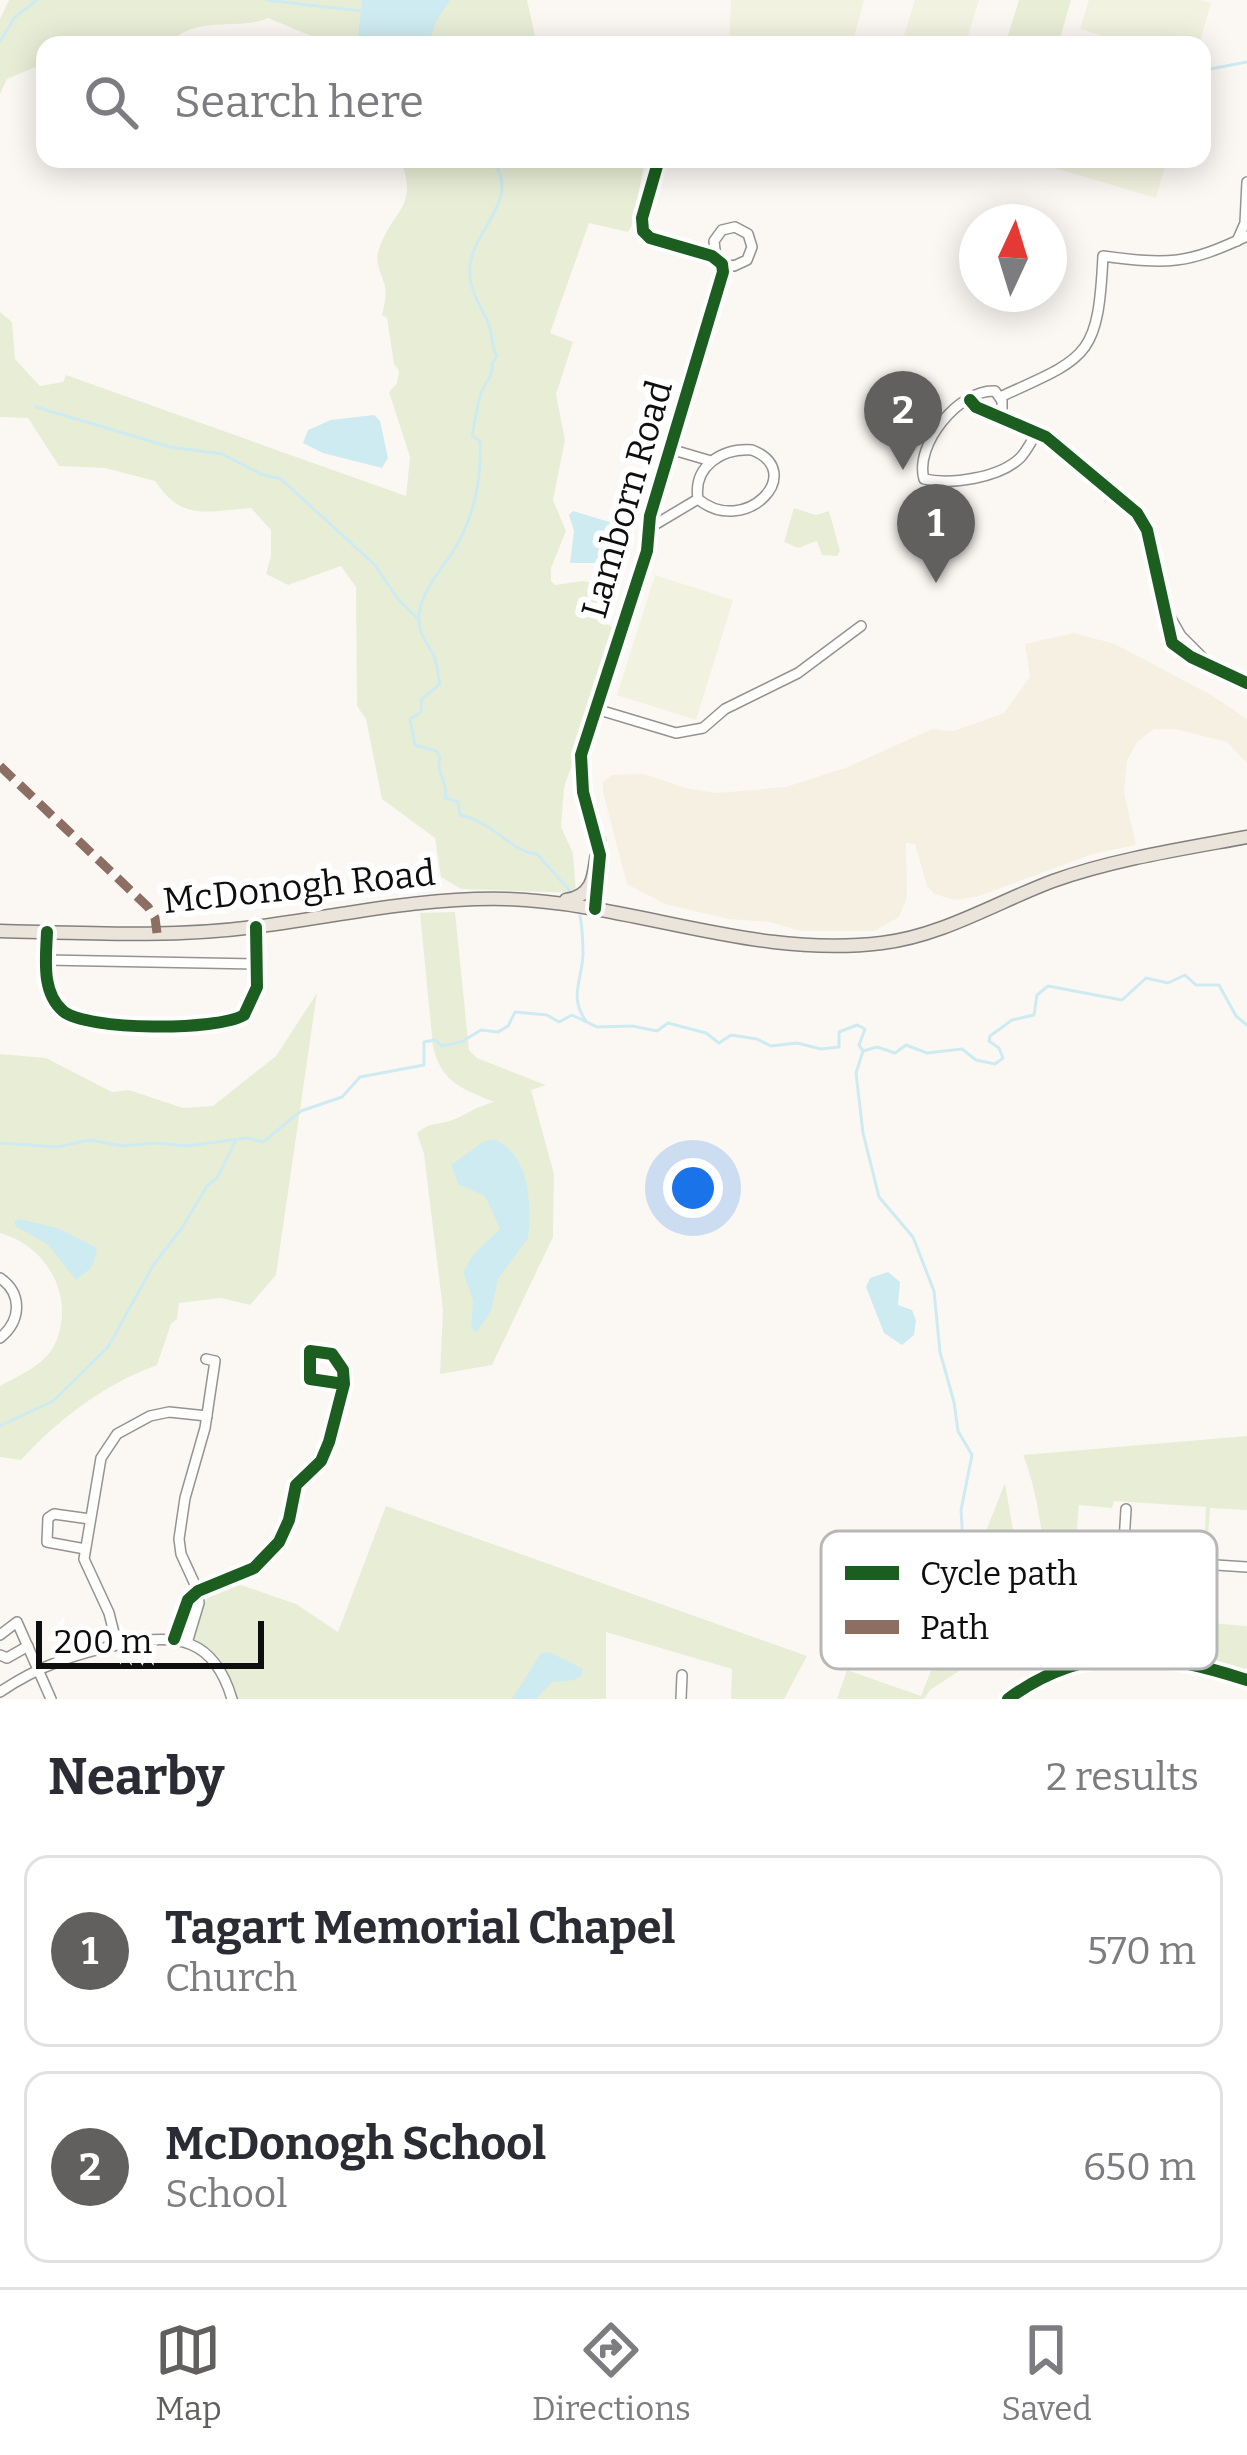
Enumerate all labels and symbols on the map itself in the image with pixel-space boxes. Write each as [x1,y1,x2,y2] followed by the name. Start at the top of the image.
[959,204,1067,312] north arrow
[864,371,942,470] pin: 2
[572,375,682,623] street label: Lamborn Road
[897,484,975,583] pin: 1
[161,851,437,923] street label: McDonogh Road
[663,1158,723,1218] your location
[821,1531,1217,1669] legend
[920,1554,1078,1594] text: Cycle path
[920,1608,989,1648] text: Path
[36,1615,264,1668] scale bar

